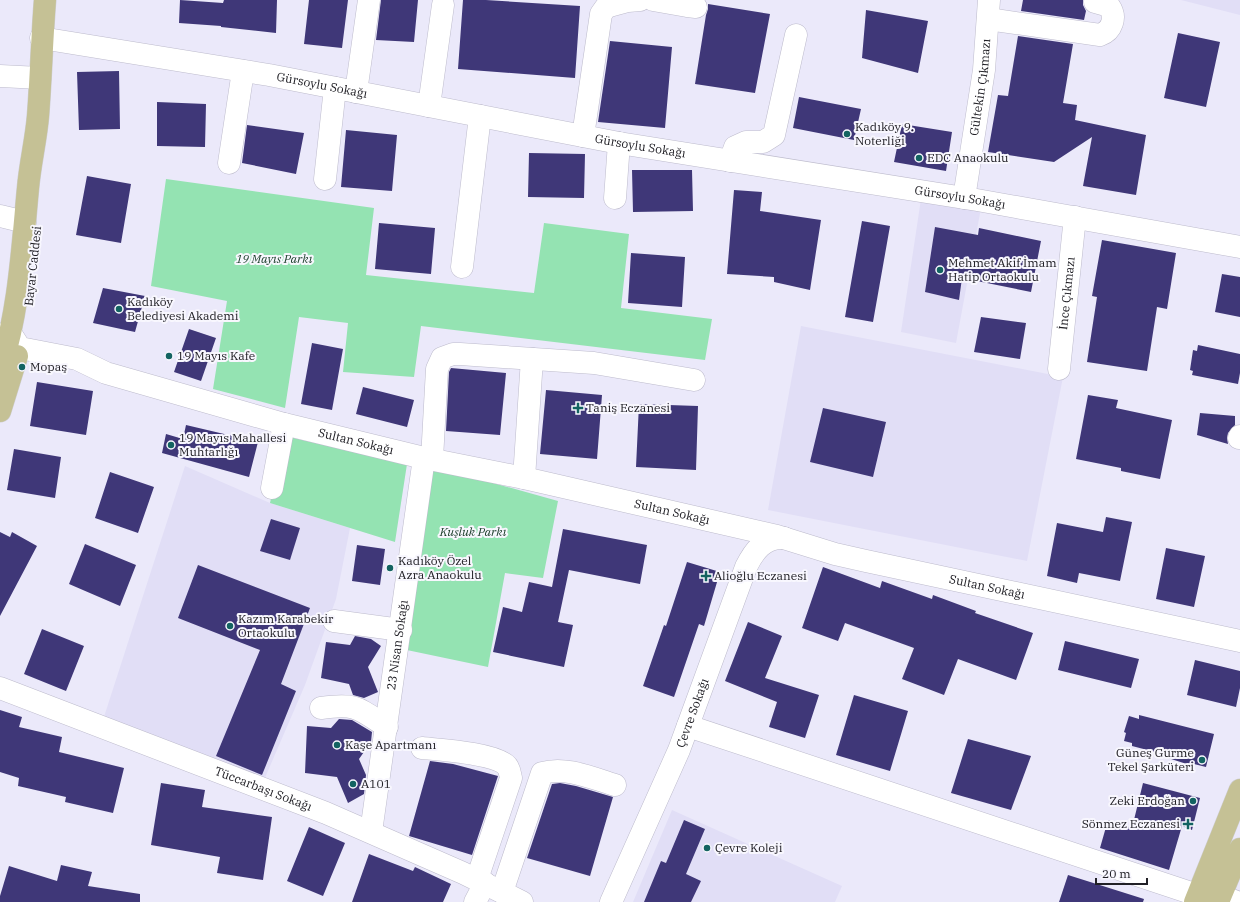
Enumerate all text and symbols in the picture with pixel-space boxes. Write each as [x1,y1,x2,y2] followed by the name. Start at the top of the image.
[966,38,993,137] street label: Gültekin Çıkmazı
[276,69,369,101] street label: Gürsoylu Sokağı
[855,119,914,148] place label: Kadıköy 9. Noterliği
[842,129,852,139] marker: Kadıköy 9. Noterliği
[594,130,687,161] street label: Gürsoylu Sokağı
[927,150,1009,165] place label: EDC Anaokulu
[914,153,924,163] marker: EDC Anaokulu
[914,182,1007,212] street label: Gürsoylu Sokağı
[21,225,44,307] street label: Bayar Caddesi
[236,251,313,266] park label: 19 Mayıs Parkı
[948,255,1057,284] place label: Mehmet Akif İmam Hatip Ortaokulu
[1055,256,1078,331] street label: İnce Çıkmazı
[935,265,945,275] marker: Mehmet Akif İmam Hatip Ortaokulu
[127,294,239,323] place label: Kadıköy Belediyesi Akademi
[114,304,124,314] marker: Kadıköy Belediyesi Akademi
[177,348,255,363] place label: 19 Mayıs Kafe
[164,351,174,361] marker: 19 Mayıs Kafe
[30,359,67,374] place label: Mopaş
[17,362,27,372] marker: Mopaş
[586,400,670,415] place label: Taniş Eczanesi
[573,403,583,413] marker: Taniş Eczanesi
[317,425,395,457] street label: Sultan Sokağı
[179,430,286,459] place label: 19 Mayıs Mahallesi Muhtarlığı
[166,440,176,450] marker: 19 Mayıs Mahallesi Muhtarlığı
[633,496,712,527] street label: Sultan Sokağı
[439,524,507,539] park label: Kuşluk Parkı
[398,553,482,582] place label: Kadıköy Özel Azra Anaokulu
[385,563,395,573] marker: Kadıköy Özel Azra Anaokulu
[714,568,807,583] place label: Alioğlu Eczanesi
[701,571,711,581] marker: Alioğlu Eczanesi
[948,571,1027,602] street label: Sultan Sokağı
[383,599,411,691] street label: 23 Nisan Sokağı
[238,611,334,640] place label: Kazım Karabekir Ortaokulu
[225,621,235,631] marker: Kazım Karabekir Ortaokulu
[673,676,712,750] street label: Çevre Sokağı
[345,737,436,752] place label: Kaşe Apartmanı
[332,740,342,750] marker: Kaşe Apartmanı
[1108,745,1194,774] place label: Güneş Gurme Tekel Şarküteri
[1197,755,1207,765] marker: Güneş Gurme Tekel Şarküteri
[213,763,315,814] street label: Tüccarbaşı Sokağı
[361,776,391,791] place label: A101
[348,779,358,789] marker: A101
[1110,793,1185,808] place label: Zeki Erdoğan
[1188,796,1198,806] marker: Zeki Erdoğan
[1082,816,1180,831] place label: Sönmez Eczanesi
[1183,819,1193,829] marker: Sönmez Eczanesi
[715,840,783,855] place label: Çevre Koleji
[702,843,712,853] marker: Çevre Koleji
[1096,860,1147,886] scale bar
[1102,866,1131,881] text: 20 m

